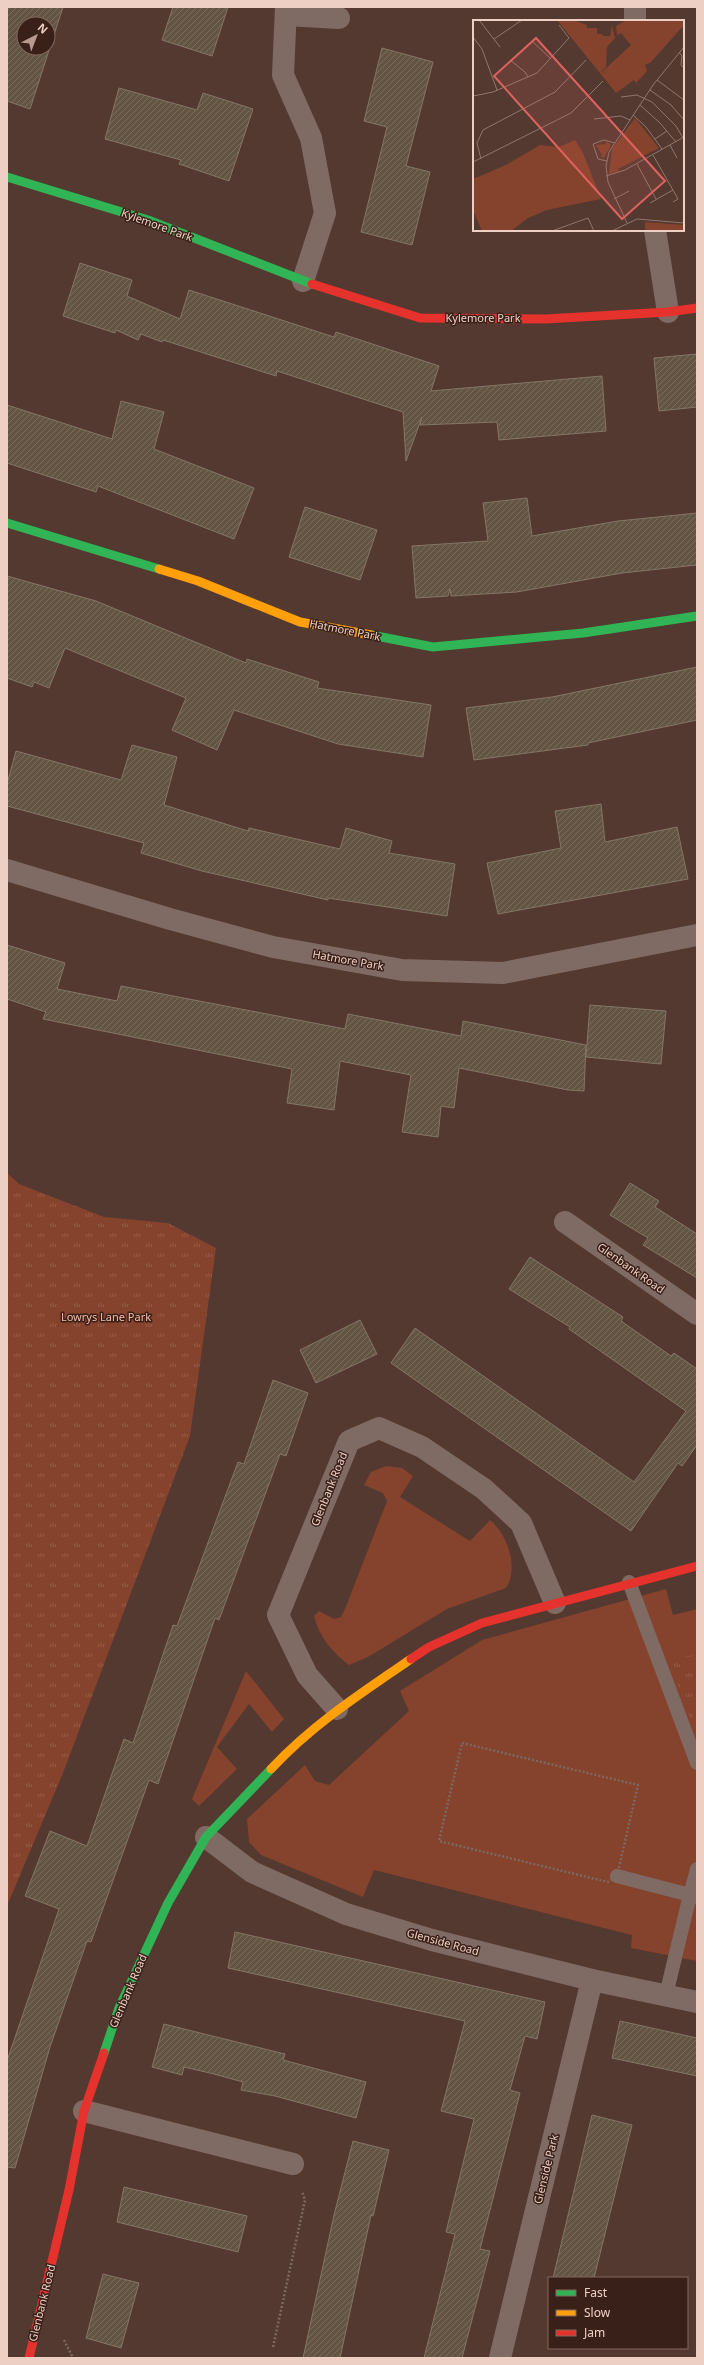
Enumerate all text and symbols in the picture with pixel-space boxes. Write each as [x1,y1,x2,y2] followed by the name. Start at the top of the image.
[16,16,56,56] north arrow
[35,20,51,37] text: N
[473,20,684,231] inset map
[119,205,195,244] street label: Kylemore Park
[445,310,521,325] street label: Kylemore Park
[308,615,382,644] street label: Hatmore Park
[311,946,385,973] street label: Hatmore Park
[595,1239,668,1296] street label: Glenbank Road
[61,1309,151,1324] park label: Lowrys Lane Park
[307,1449,350,1528] street label: Glenbank Road
[405,1925,481,1958] street label: Glenside Road
[105,1952,150,2030] street label: Glenbank Road
[530,2132,561,2205] street label: Glenside Park
[25,2263,58,2343] street label: Glenbank Road
[548,2277,688,2349] legend
[584,2284,608,2301] text: Fast
[584,2304,611,2321] text: Slow
[583,2324,605,2341] text: Jam

